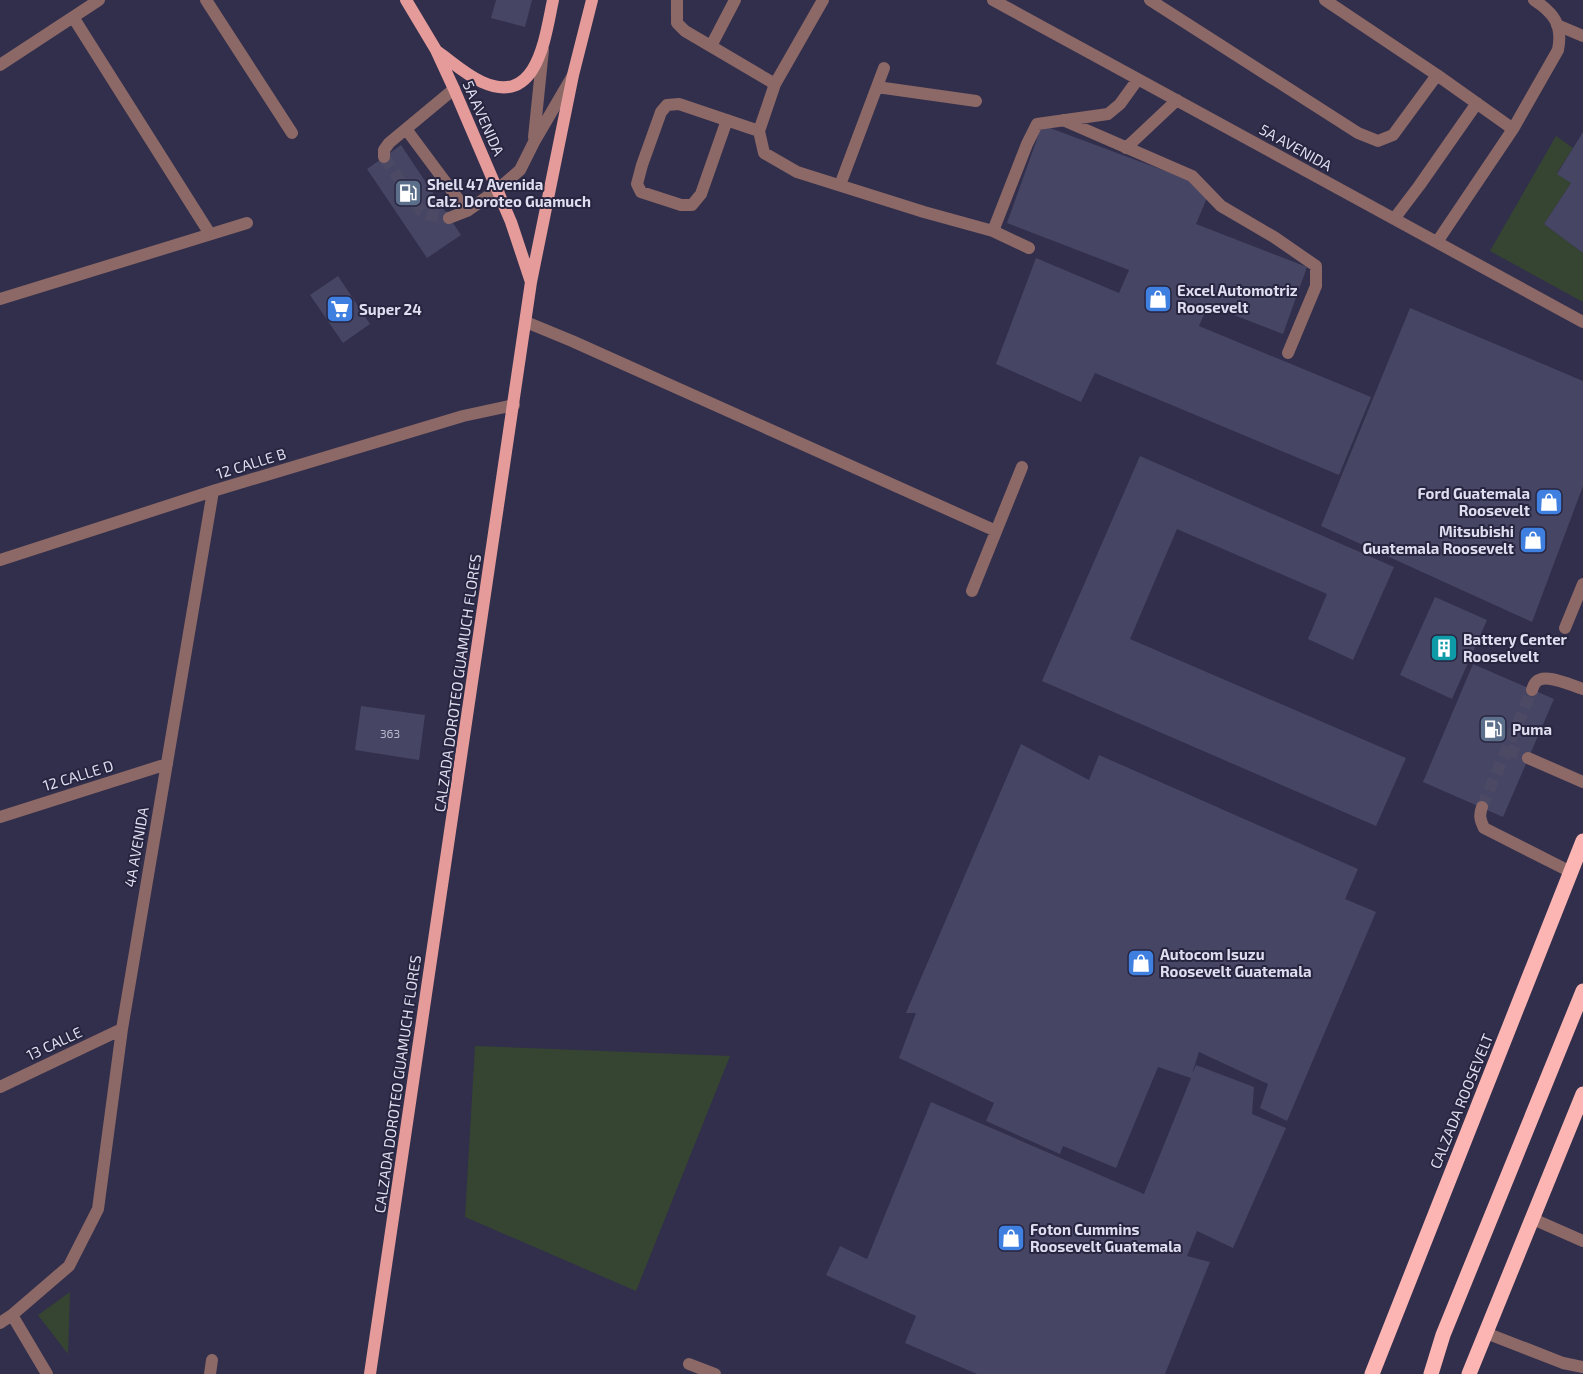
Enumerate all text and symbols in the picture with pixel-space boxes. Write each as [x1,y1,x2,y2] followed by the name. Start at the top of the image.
[459,78,509,159] street label: 5A AVENIDA
[1257,120,1336,175] street label: 5A AVENIDA
[427,175,591,210] place label: Shell 47 Avenida Calz. Doroteo Guamuch
[393,178,423,208] fuel station icon: Shell 47 Avenida Calz. Doroteo Guamuch
[1177,281,1298,316] place label: Excel Automotriz Roosevelt
[1143,284,1173,314] shop icon: Excel Automotriz Roosevelt
[325,294,355,324] supermarket icon: Super 24
[359,300,422,318] place label: Super 24
[214,444,288,482] street label: 12 CALLE B
[1417,484,1530,519] place label: Ford Guatemala Roosevelt
[1534,487,1564,517] shop icon: Ford Guatemala Roosevelt
[1362,522,1514,557] place label: Mitsubishi Guatemala Roosevelt
[1518,525,1548,555] shop icon: Mitsubishi Guatemala Roosevelt
[430,553,484,813] street label: CALZADA DOROTEO GUAMUCH FLORES
[1463,630,1568,665] place label: Battery Center Rooselvelt
[1429,633,1459,663] building icon: Battery Center Rooselvelt
[1478,714,1508,744] fuel station icon: Puma
[1512,720,1552,738] place label: Puma
[380,726,400,740] house number: 363
[41,756,115,794] street label: 12 CALLE D
[120,805,152,889] street label: 4A AVENIDA
[1160,945,1312,980] place label: Autocom Isuzu Roosevelt Guatemala
[1126,948,1156,978] shop icon: Autocom Isuzu Roosevelt Guatemala
[370,954,424,1214] street label: CALZADA DOROTEO GUAMUCH FLORES
[23,1022,85,1064] street label: 13 CALLE
[1426,1031,1496,1171] street label: CALZADA ROOSEVELT
[1030,1220,1182,1255] place label: Foton Cummins Roosevelt Guatemala
[996,1223,1026,1253] shop icon: Foton Cummins Roosevelt Guatemala

